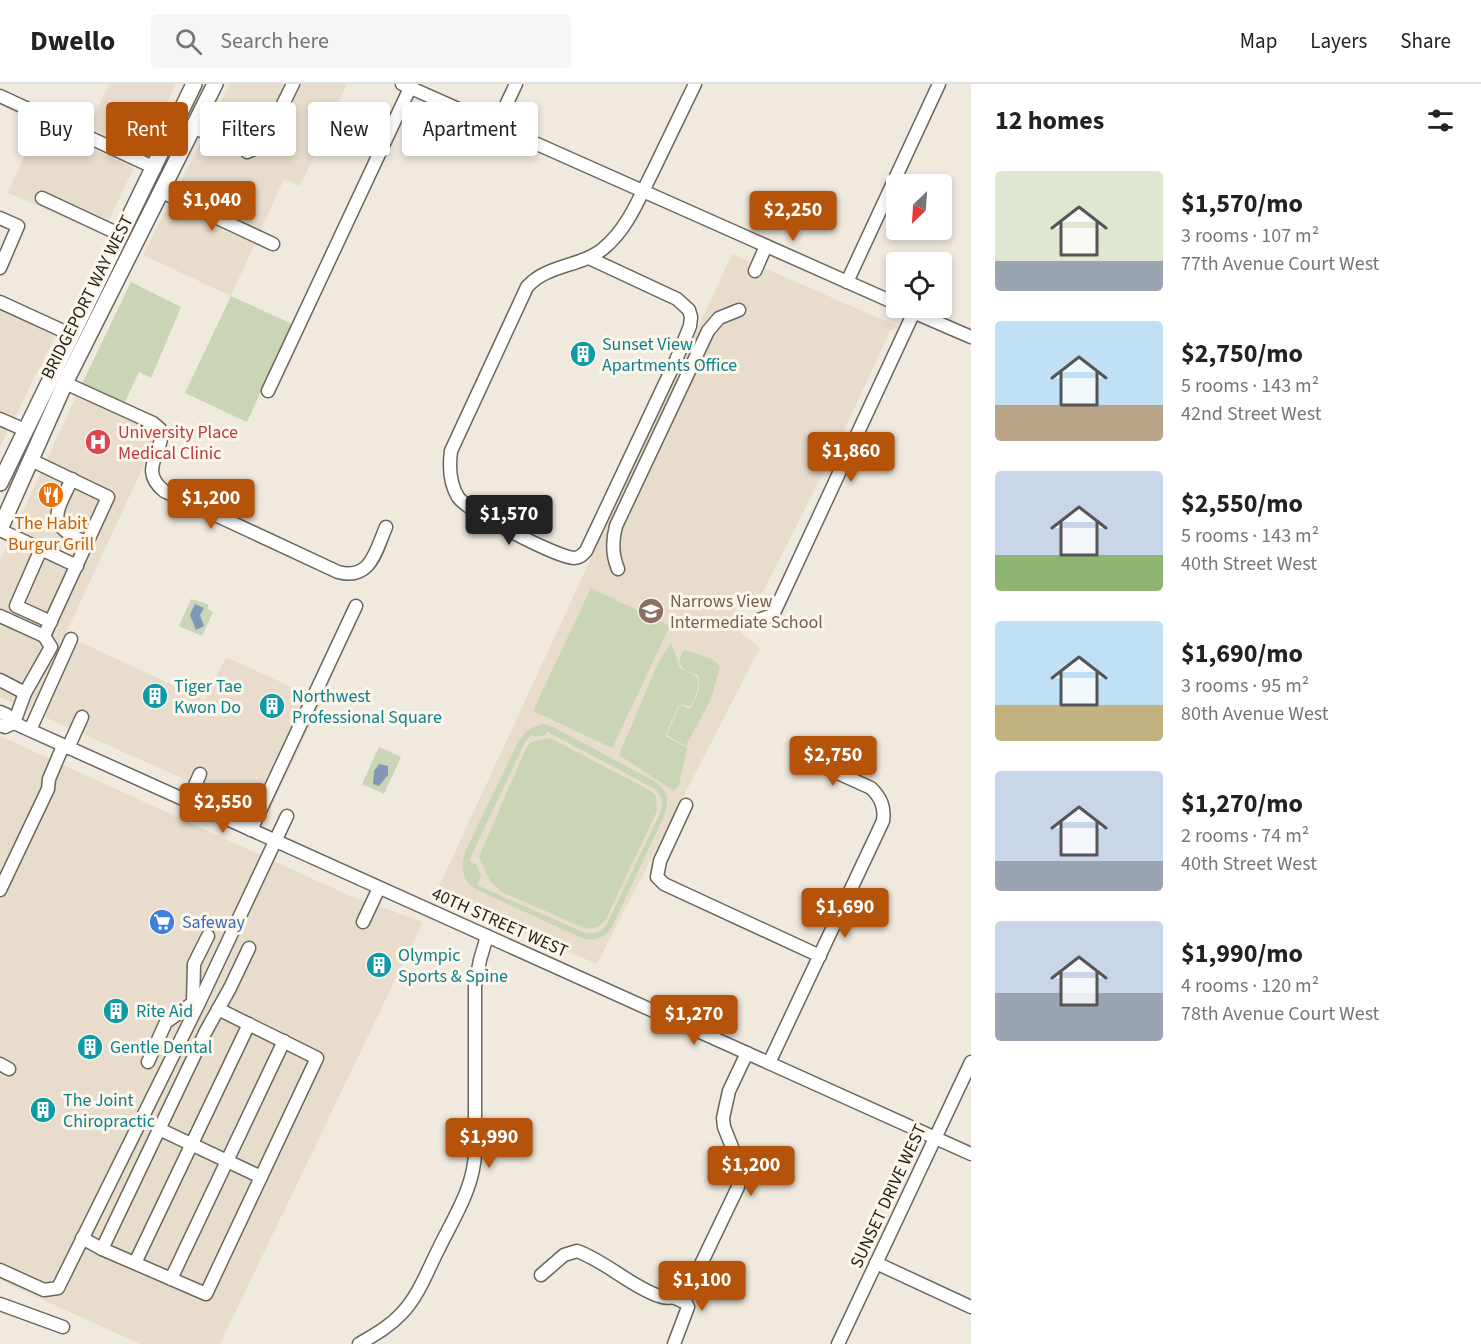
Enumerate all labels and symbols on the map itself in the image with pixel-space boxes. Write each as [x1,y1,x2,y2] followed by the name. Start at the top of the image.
[886,174,952,240] north arrow
[163,181,261,232] pin: $1,040
[744,191,842,242] pin: $2,250
[35,211,140,384] street label: BRIDGEPORT WAY WEST
[602,332,737,378] place label: Sunset View Apartments Office
[568,339,598,369] building icon: Sunset View Apartments Office
[118,420,238,466] place label: University Place Medical Clinic
[83,427,113,457] hospital icon: University Place Medical Clinic
[802,432,900,483] pin: $1,860
[162,479,260,530] pin: $1,200
[36,480,66,510] restaurant icon: The Habit Burgur Grill
[460,495,558,546] pin: $1,570
[8,511,94,557] place label: The Habit Burgur Grill
[670,589,823,635] place label: Narrows View Intermediate School
[636,596,666,626] school or university icon: Narrows View Intermediate School
[174,674,242,720] place label: Tiger Tae Kwon Do
[140,681,170,711] building icon: Tiger Tae Kwon Do
[292,684,442,730] place label: Northwest Professional Square
[257,691,287,721] building icon: Northwest Professional Square
[784,736,882,787] pin: $2,750
[174,783,272,834] pin: $2,550
[428,881,572,964] street label: 40TH STREET WEST
[796,888,894,939] pin: $1,690
[147,907,177,937] supermarket icon: Safeway
[182,910,246,935] place label: Safeway
[398,943,508,989] place label: Olympic Sports & Spine
[364,950,394,980] building icon: Olympic Sports & Spine
[645,995,743,1046] pin: $1,270
[101,996,131,1026] building icon: Rite Aid
[136,999,193,1024] place label: Rite Aid
[75,1032,105,1062] building icon: Gentle Dental
[110,1035,212,1060] place label: Gentle Dental
[63,1088,155,1134] place label: The Joint Chiropractic
[28,1095,58,1125] building icon: The Joint Chiropractic
[440,1118,538,1169] pin: $1,990
[844,1120,933,1272] street label: SUNSET DRIVE WEST
[702,1146,800,1197] pin: $1,200
[653,1261,751,1312] pin: $1,100

